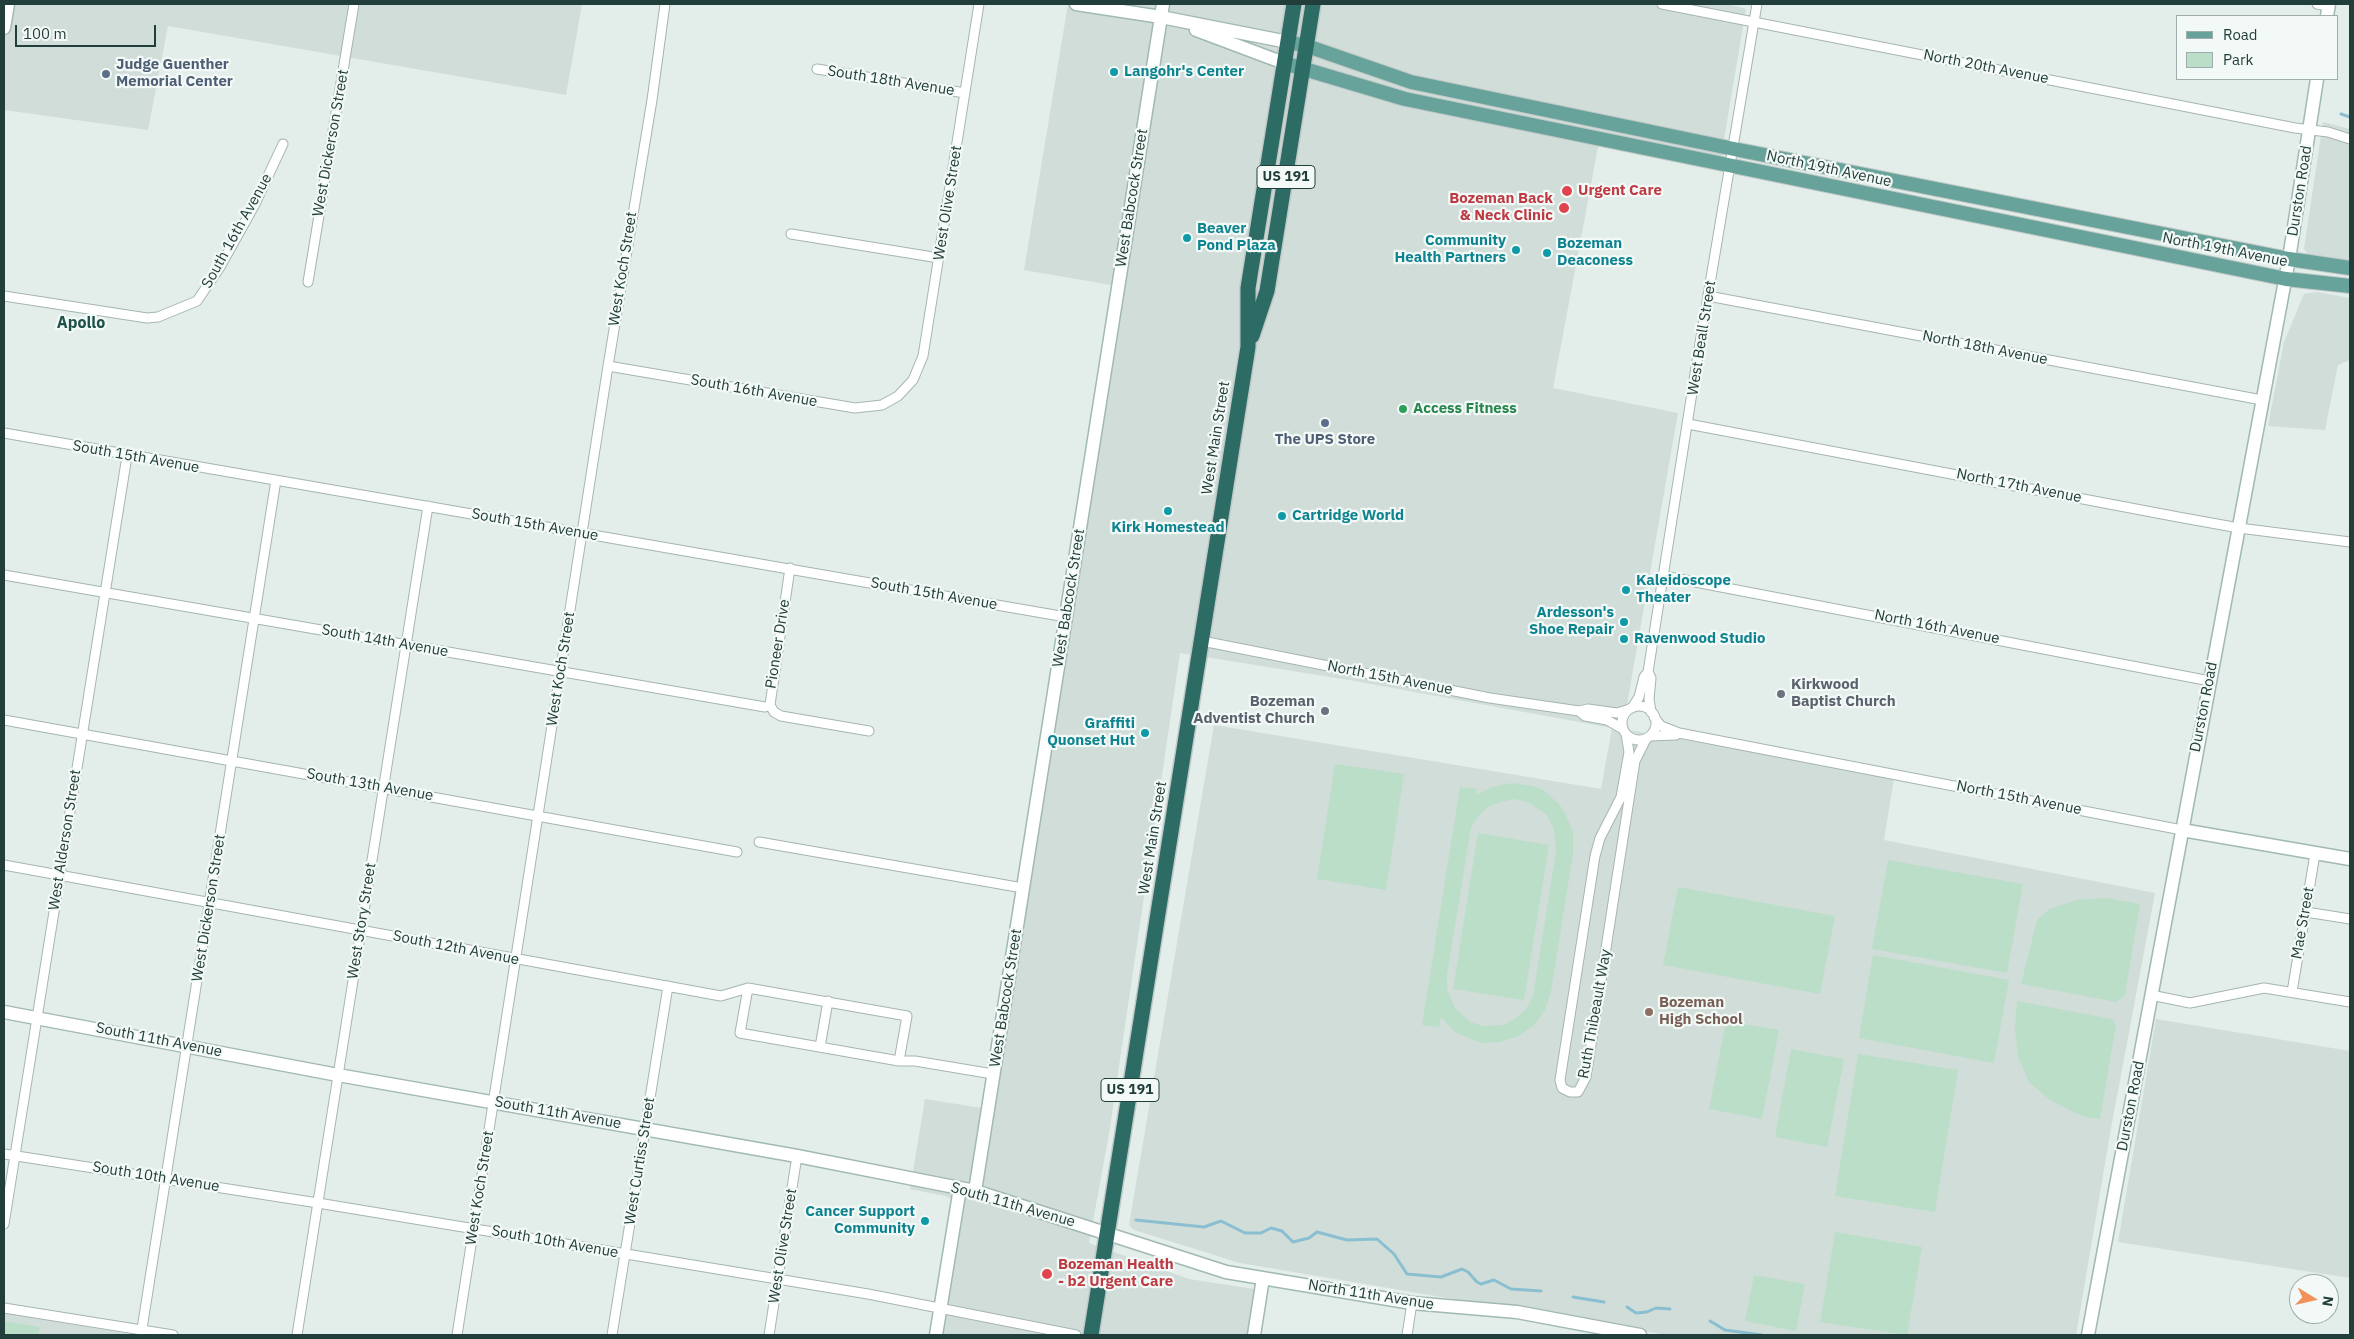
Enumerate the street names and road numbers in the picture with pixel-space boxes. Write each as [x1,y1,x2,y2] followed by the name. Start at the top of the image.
[1922,46,2050,88] street label: North 20th Avenue
[826,62,956,100] street label: South 18th Avenue
[309,68,353,218] street label: West Dickerson Street
[1112,128,1152,268] street label: West Babcock Street
[930,144,966,262] street label: West Olive Street
[2284,144,2316,238] street label: Durston Road
[1765,147,1893,191] street label: North 19th Avenue
[1257,166,1315,188] road number: US 191
[198,170,276,292] street label: South 16th Avenue
[605,210,641,328] street label: West Koch Street
[2161,229,2289,271] street label: North 19th Avenue
[1684,279,1720,397] street label: West Beall Street
[1921,327,2049,369] street label: North 18th Avenue
[689,371,819,411] street label: South 16th Avenue
[1198,380,1234,496] street label: West Main Street
[71,437,201,477] street label: South 15th Avenue
[1955,465,2083,507] street label: North 17th Avenue
[470,505,600,545] street label: South 15th Avenue
[1049,528,1089,668] street label: West Babcock Street
[869,574,999,614] street label: South 15th Avenue
[762,598,794,690] street label: Pioneer Drive
[1873,606,2001,648] street label: North 16th Avenue
[543,610,579,728] street label: West Koch Street
[320,621,450,661] street label: South 14th Avenue
[1326,657,1454,699] street label: North 15th Avenue
[2186,660,2222,754] street label: Durston Road
[305,765,435,805] street label: South 13th Avenue
[45,768,85,912] street label: West Alderson Street
[1955,777,2083,819] street label: North 15th Avenue
[1135,780,1171,896] street label: West Main Street
[188,833,230,983] street label: West Dickerson Street
[344,862,380,980] street label: West Story Street
[2288,885,2318,961] street label: Mae Street
[391,927,521,969] street label: South 12th Avenue
[986,928,1026,1068] street label: West Babcock Street
[1575,948,1615,1080] street label: Ruth Thibeault Way
[94,1019,224,1061] street label: South 11th Avenue
[2113,1059,2149,1153] street label: Durston Road
[1101,1078,1159,1102] road number: US 191
[493,1093,623,1133] street label: South 11th Avenue
[621,1096,659,1226] street label: West Curtiss Street
[462,1129,498,1247] street label: West Koch Street
[91,1158,221,1196] street label: South 10th Avenue
[949,1179,1077,1231] street label: South 11th Avenue
[765,1187,801,1305] street label: West Olive Street
[490,1222,620,1262] street label: South 10th Avenue
[1307,1276,1435,1314] street label: North 11th Avenue

